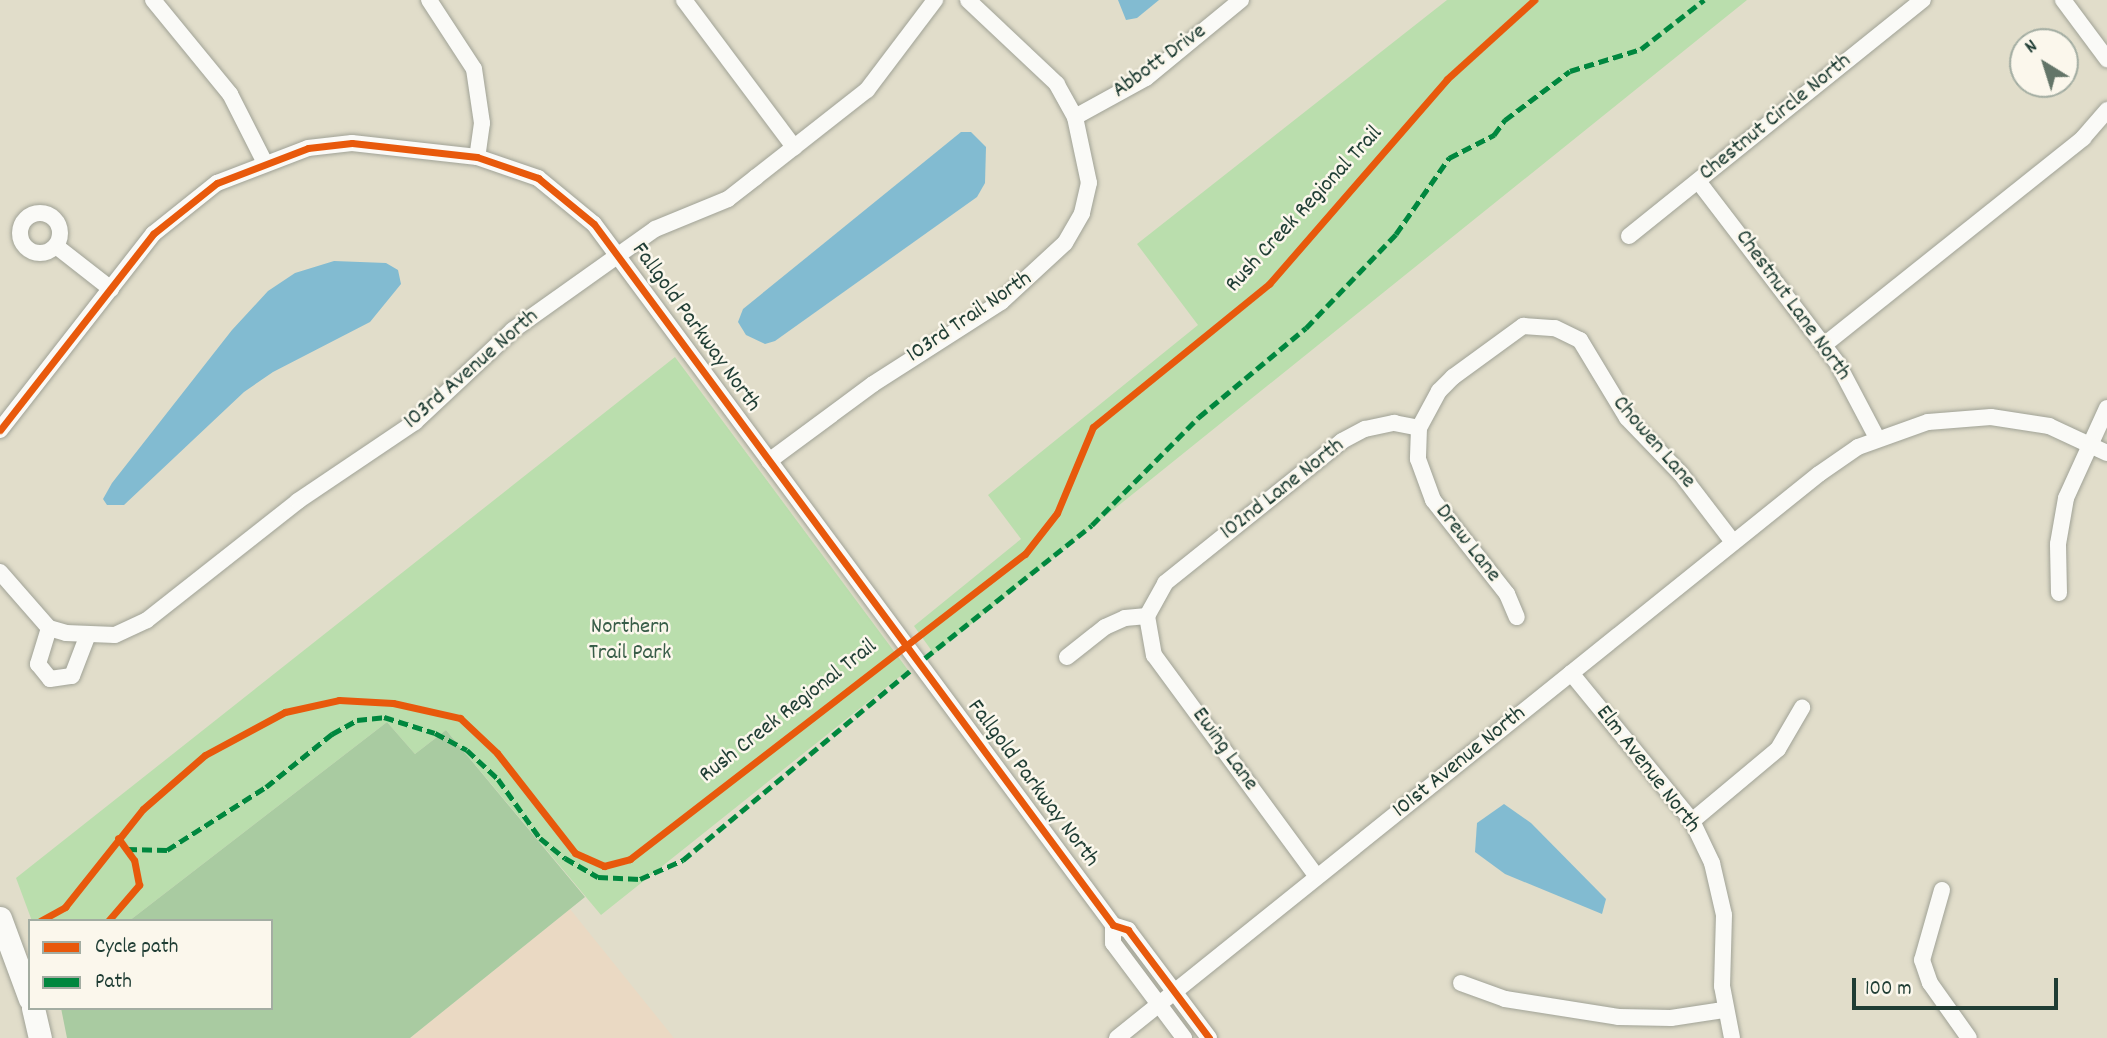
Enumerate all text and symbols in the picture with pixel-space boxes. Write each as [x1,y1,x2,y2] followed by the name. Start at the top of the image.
[1108,19,1212,105] street label: Abbott Drive
[2009,28,2079,98] north arrow
[2020,34,2044,61] text: N
[1694,48,1858,188] street label: Chestnut Circle North
[1221,121,1389,299] street label: Rush Creek Regional Trail
[1728,225,1856,387] street label: Chestnut Lane North
[624,238,766,418] street label: Fallgold Parkway North
[902,266,1038,370] street label: 103rd Trail North
[399,304,545,436] street label: 103rd Avenue North
[1605,391,1701,495] street label: Chowen Lane
[1216,433,1350,547] street label: 102nd Lane North
[1428,499,1506,589] street label: Drew Lane
[589,614,671,668] park label: Northern Trail Park
[695,634,883,790] street label: Rush Creek Regional Trail
[960,695,1104,873] street label: Fallgold Parkway North
[1388,701,1532,825] street label: 101st Avenue North
[1589,701,1705,839] street label: Elm Avenue North
[1185,703,1263,797] street label: Ewing Lane
[28,919,273,1010] legend
[95,933,178,963] text: Cycle path
[1855,964,2062,1008] scale bar
[95,968,132,998] text: Path
[1865,975,1912,1005] text: 100 m

